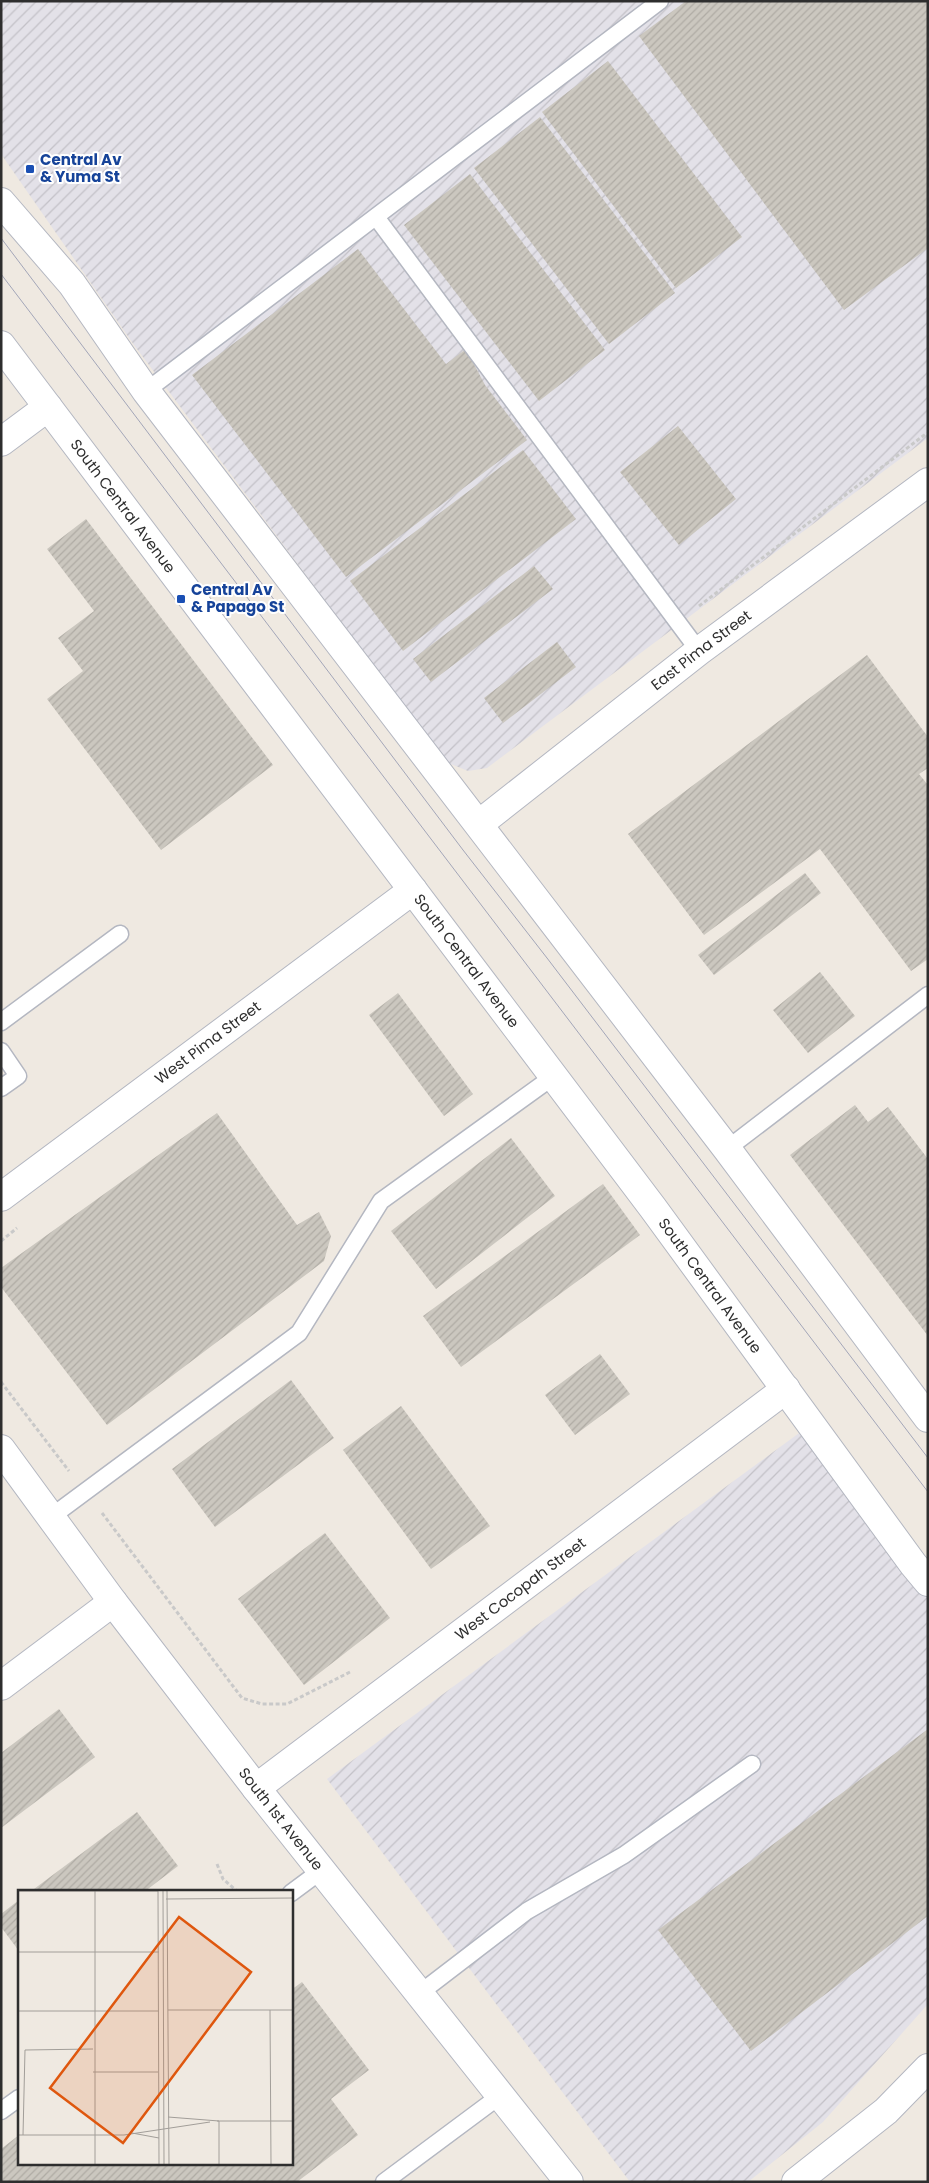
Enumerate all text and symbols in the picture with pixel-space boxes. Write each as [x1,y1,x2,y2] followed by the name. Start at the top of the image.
[40,149,122,187] place label: Central Av & Yuma St
[24,163,36,175] marker: Central Av & Yuma St
[66,435,181,577] street label: South Central Avenue
[191,579,284,617] place label: Central Av & Papago St
[175,593,187,605] marker: Central Av & Papago St
[646,605,755,695] street label: East Pima Street
[409,889,524,1032] street label: South Central Avenue
[150,996,265,1089] street label: West Pima Street
[654,1214,767,1358] street label: South Central Avenue
[450,1532,590,1645] street label: West Cocopah Street
[234,1763,328,1875] street label: South 1st Avenue
[18,1890,292,2166] inset map

